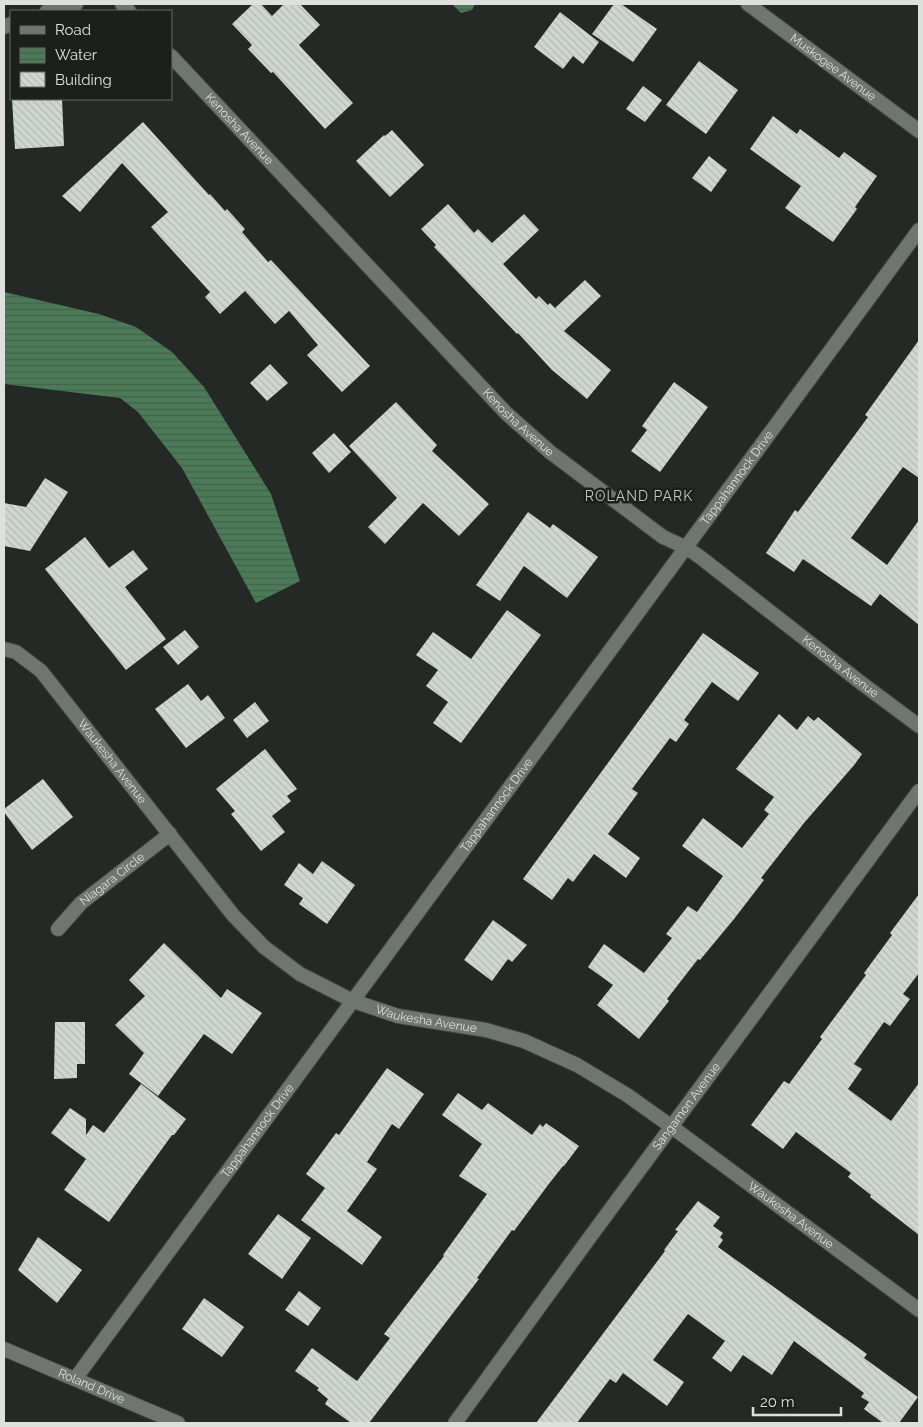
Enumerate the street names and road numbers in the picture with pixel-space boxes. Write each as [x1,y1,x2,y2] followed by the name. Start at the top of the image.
[788,31,879,104] street label: Muskogee Avenue
[203,90,276,168] street label: Kenosha Avenue
[480,386,557,459] street label: Kenosha Avenue
[698,428,776,528] street label: Tappahannock Drive
[799,633,881,700] street label: Kenosha Avenue
[75,717,150,806] street label: Waukesha Avenue
[457,755,536,855] street label: Tappahannock Drive
[77,850,147,908] street label: Niagara Circle
[374,1002,478,1035] street label: Waukesha Avenue
[650,1060,723,1153] street label: Sangamon Avenue
[218,1081,297,1181] street label: Tappahannock Drive
[745,1179,836,1251] street label: Waukesha Avenue
[56,1366,127,1406] street label: Roland Drive

